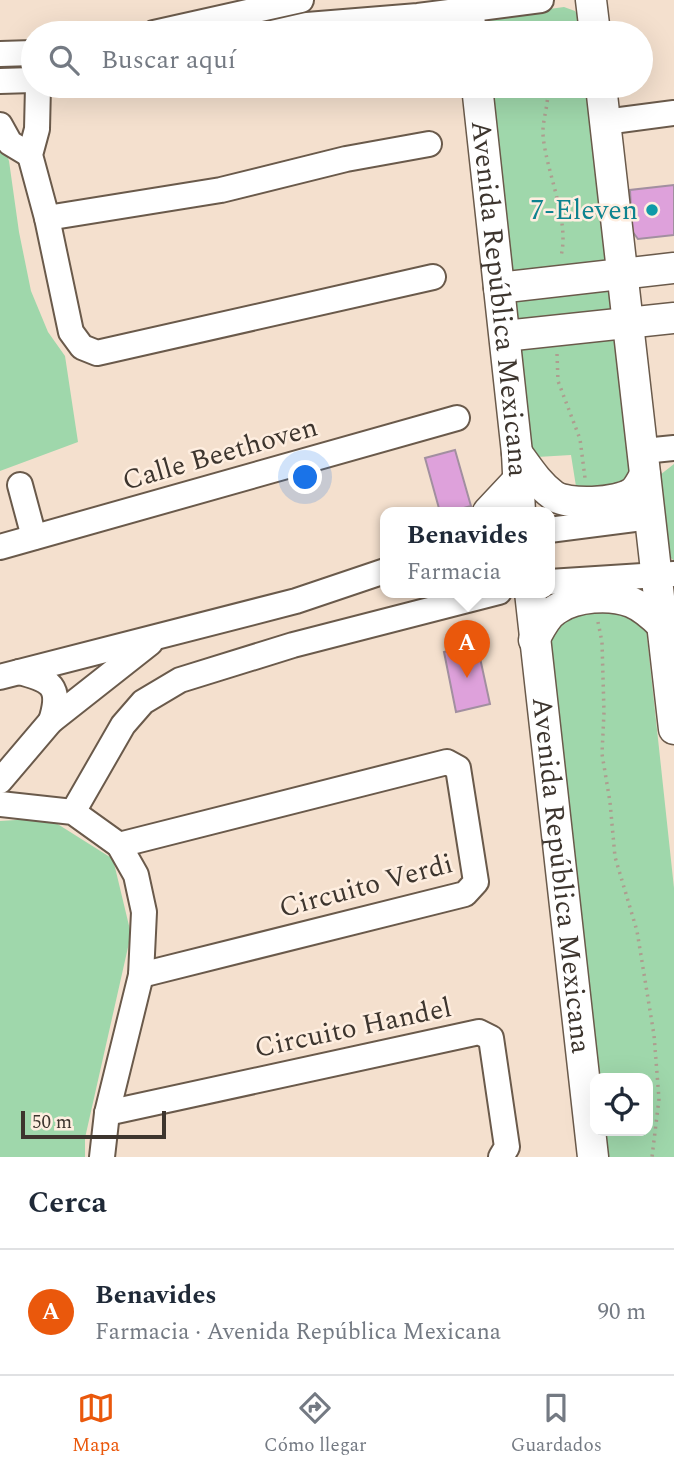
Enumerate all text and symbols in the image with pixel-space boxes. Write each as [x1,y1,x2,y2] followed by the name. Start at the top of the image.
[21,21,653,98] search box
[101,40,236,80] text: Buscar aquí
[45,41,83,79] icon: search
[459,118,540,478] street label: Avenida República Mexicana
[530,189,638,232] place label: 7-Eleven
[644,202,660,218] marker: 7-Eleven
[117,406,323,502] street label: Calle Beethoven
[288,460,322,494] your location
[380,507,555,598] popup
[407,515,528,555] text: Benavides
[407,555,501,590] text: Farmacia
[444,620,490,678] pin: A
[520,695,603,1056] street label: Avenida República Mexicana
[274,842,458,930] street label: Circuito Verdi
[251,986,455,1070] street label: Circuito Handel
[590,1073,653,1136] map controls
[590,1073,653,1136] button: locate
[21,1108,166,1140] scale bar
[32,1108,72,1137] text: 50 m
[28,1180,107,1226] text: Cerca
[95,1275,217,1315] text: Benavides
[42,1295,60,1330] text: A
[597,1295,646,1330] text: 90 m
[95,1315,501,1350] text: Farmacia · Avenida República Mexicana
[72,1389,120,1460] tab: Mapa
[264,1389,367,1460] tab: Cómo llegar
[511,1389,602,1460] tab: Guardados

